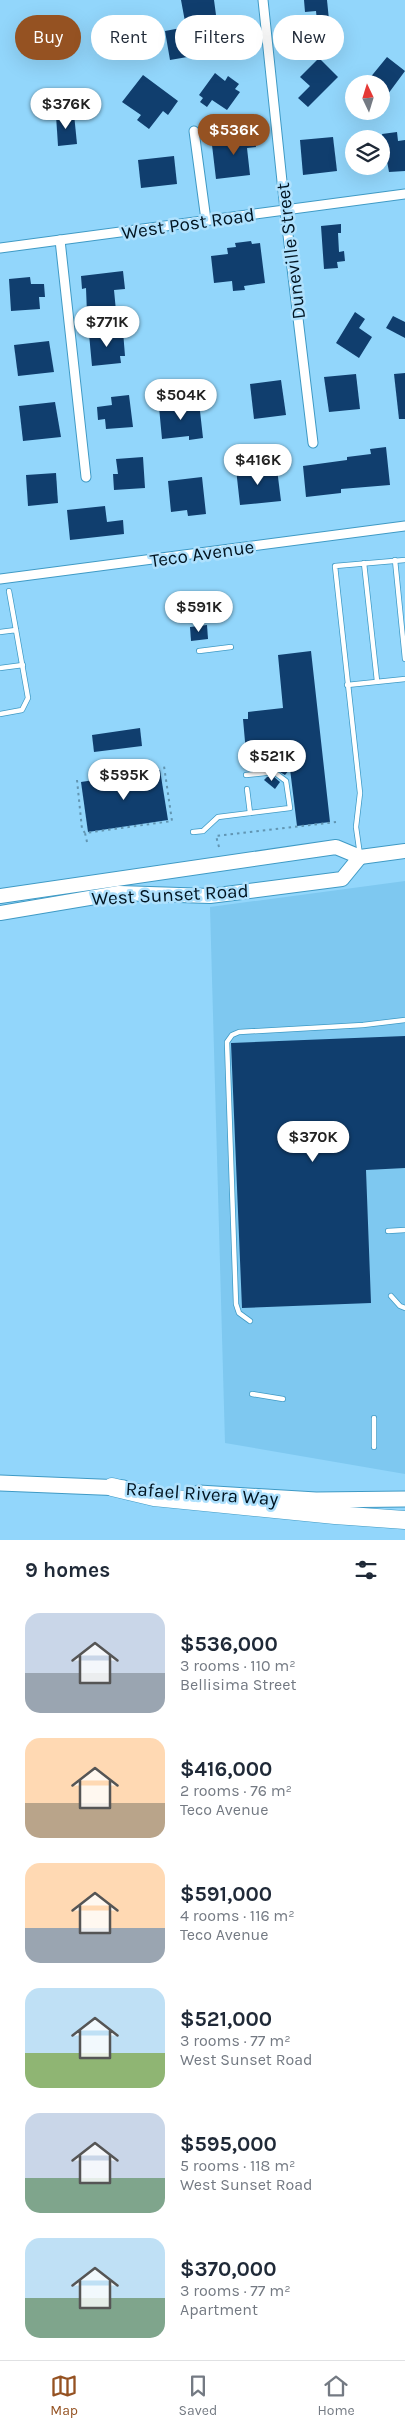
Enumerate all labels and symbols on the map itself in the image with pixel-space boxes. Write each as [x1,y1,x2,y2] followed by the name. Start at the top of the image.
[345,75,390,120] north arrow
[31,88,101,130] pin: $376K
[199,114,269,156] pin: $536K
[272,181,310,320] street label: Duneville Street
[120,204,256,244] street label: West Post Road
[72,306,142,348] pin: $771K
[146,378,216,421] pin: $504K
[223,444,293,486] pin: $416K
[149,536,256,572] street label: Teco Avenue
[164,590,234,633] pin: $591K
[237,740,307,782] pin: $521K
[89,758,159,801] pin: $595K
[91,880,249,910] street label: West Sunset Road
[278,1120,348,1163] pin: $370K
[125,1478,279,1510] street label: Rafael Rivera Way

